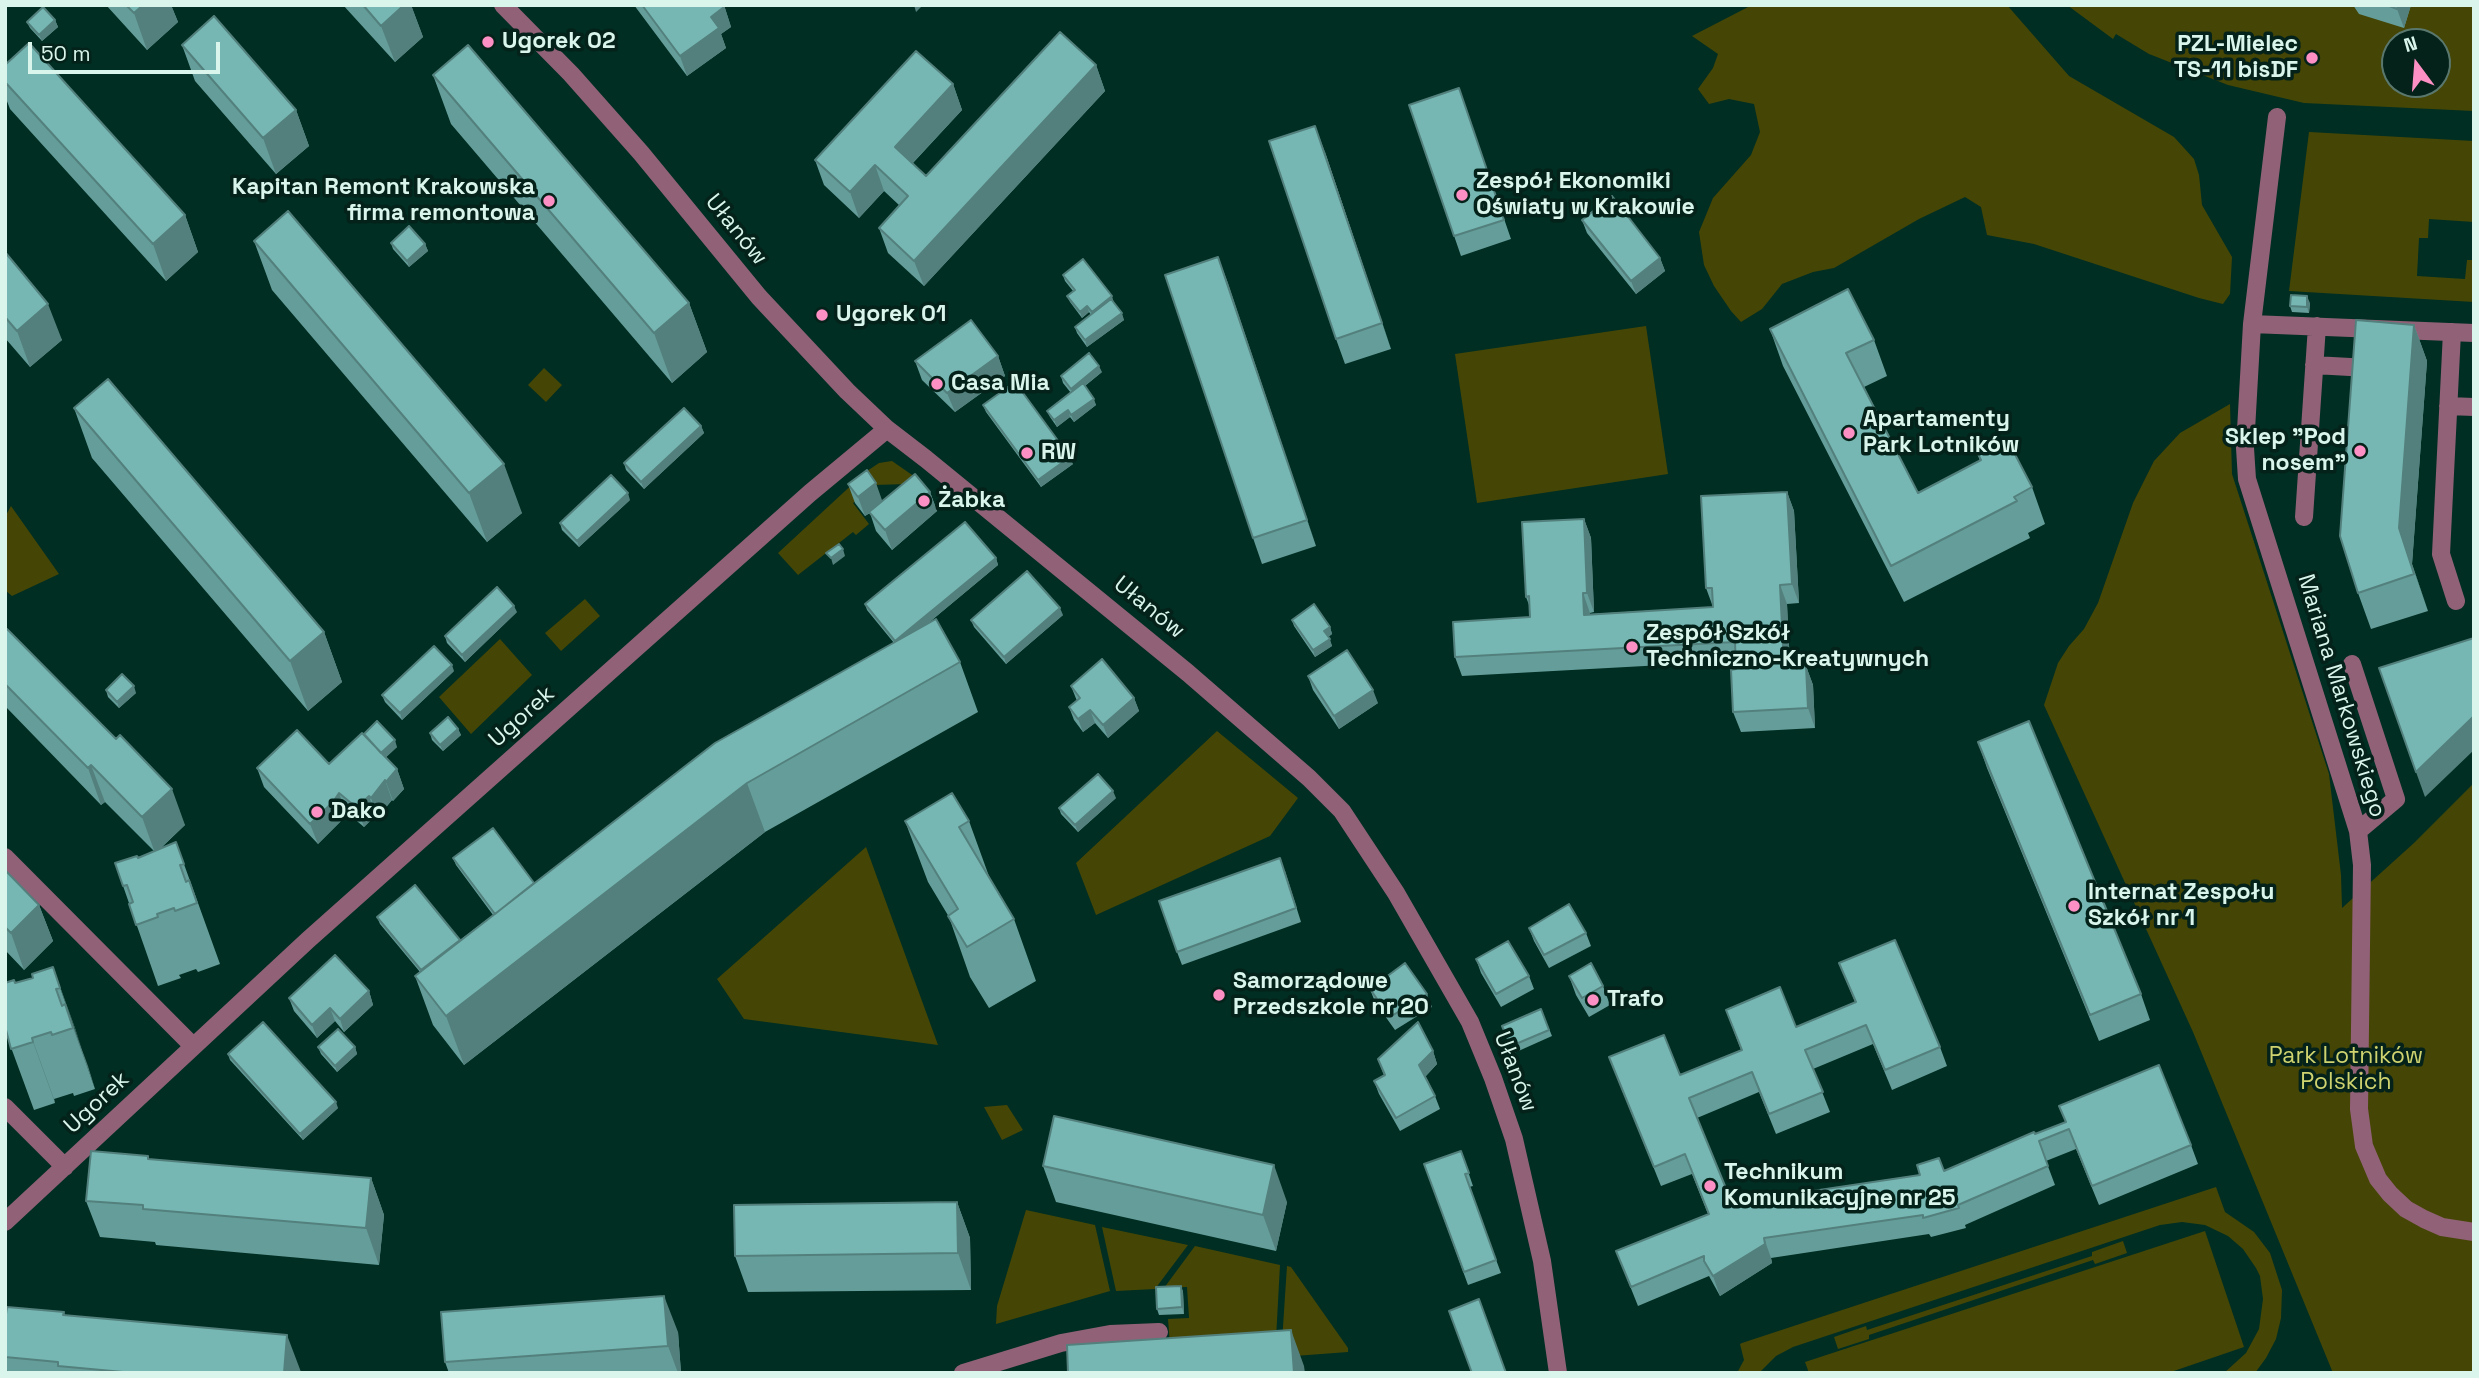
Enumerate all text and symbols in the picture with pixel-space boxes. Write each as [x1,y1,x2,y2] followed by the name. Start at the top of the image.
[32,28,224,72] scale bar
[502,28,616,56] place label: Ugorek 02
[2381,28,2451,98] north arrow
[2401,30,2420,58] text: N
[2174,31,2298,85] place label: PZL-Mielec TS-11 bisDF
[480,34,496,50] marker: Ugorek 02
[41,40,91,67] text: 50 m
[2304,50,2320,66] marker: PZL-Mielec TS-11 bisDF
[1476,168,1695,222] place label: Zespół Ekonomiki Oświaty w Krakowie
[232,174,535,228] place label: Kapitan Remont Krakowska firma remontowa
[1454,187,1470,203] marker: Zespół Ekonomiki Oświaty w Krakowie
[699,189,773,271] street label: Ułanów
[541,193,557,209] marker: Kapitan Remont Krakowska firma remontowa
[836,301,946,329] place label: Ugorek 01
[814,307,830,323] marker: Ugorek 01
[951,370,1050,398] place label: Casa Mia
[929,376,945,392] marker: Casa Mia
[1863,406,2019,460] place label: Apartamenty Park Lotników
[2225,424,2346,478] place label: Sklep "Pod nosem"
[1841,425,1857,441] marker: Apartamenty Park Lotników
[1041,439,1076,467] place label: RW
[2352,443,2368,459] marker: Sklep "Pod nosem"
[1019,445,1035,461] marker: RW
[938,487,1005,515] place label: Żabka
[916,493,932,509] marker: Żabka
[1108,571,1190,645] street label: Ułanów
[2291,571,2391,821] street label: Mariana Markowskiego
[1646,620,1929,674] place label: Zespół Szkół Techniczno-Kreatywnych
[1624,639,1640,655] marker: Zespół Szkół Techniczno-Kreatywnych
[484,680,560,754] street label: Ugorek
[331,798,386,826] place label: Dako
[309,804,325,820] marker: Dako
[2088,879,2274,933] place label: Internat Zespołu Szkół nr 1
[2066,898,2082,914] marker: Internat Zespołu Szkół nr 1
[1233,968,1429,1022] place label: Samorządowe Przedszkole nr 20
[1607,986,1664,1014] place label: Trafo
[1211,987,1227,1003] marker: Samorządowe Przedszkole nr 20
[1585,992,1601,1008] marker: Trafo
[1487,1028,1543,1116] street label: Ułanów
[2269,1043,2423,1097] park label: Park Lotników Polskich
[59,1066,135,1140] street label: Ugorek
[1724,1159,1956,1213] place label: Technikum Komunikacyjne nr 25
[1702,1178,1718,1194] marker: Technikum Komunikacyjne nr 25

